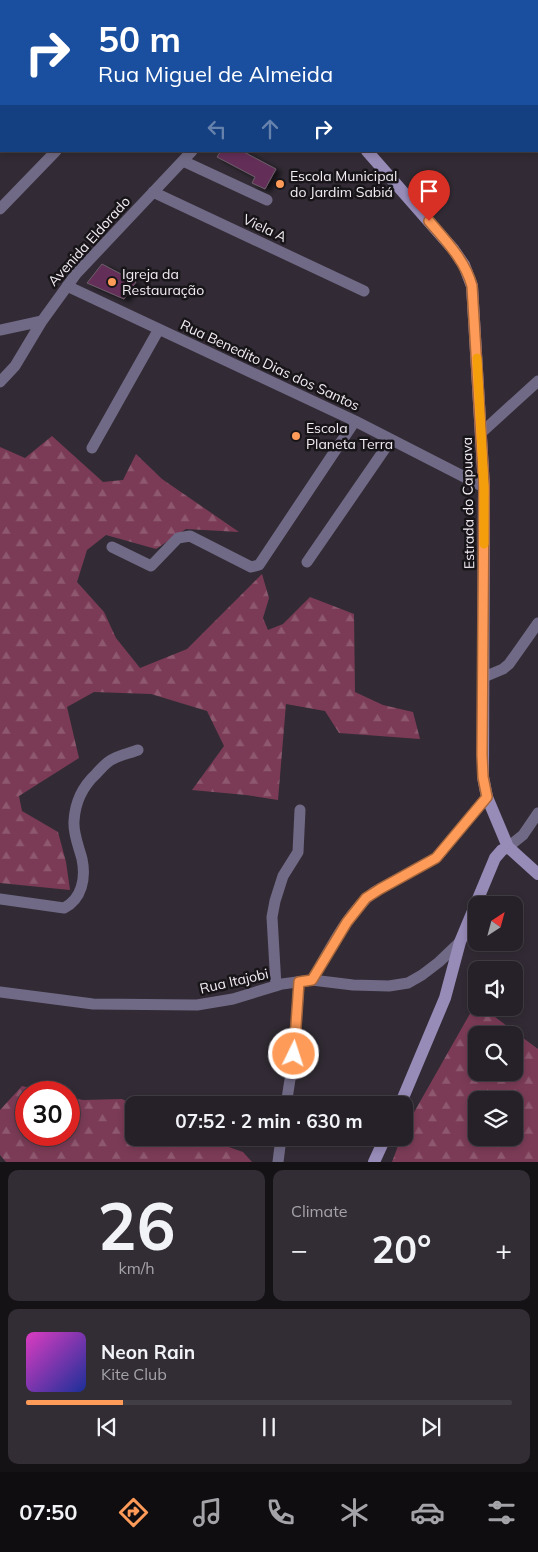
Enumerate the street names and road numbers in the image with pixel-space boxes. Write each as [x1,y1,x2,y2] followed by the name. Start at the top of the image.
[44,192,134,290] street label: Avenida Eldorado
[240,210,290,246] street label: Viela A
[177,315,363,415] street label: Rua Benedito Dias dos Santos
[458,437,478,569] street label: Estrada do Capuava
[198,964,270,998] street label: Rua Itajobi

